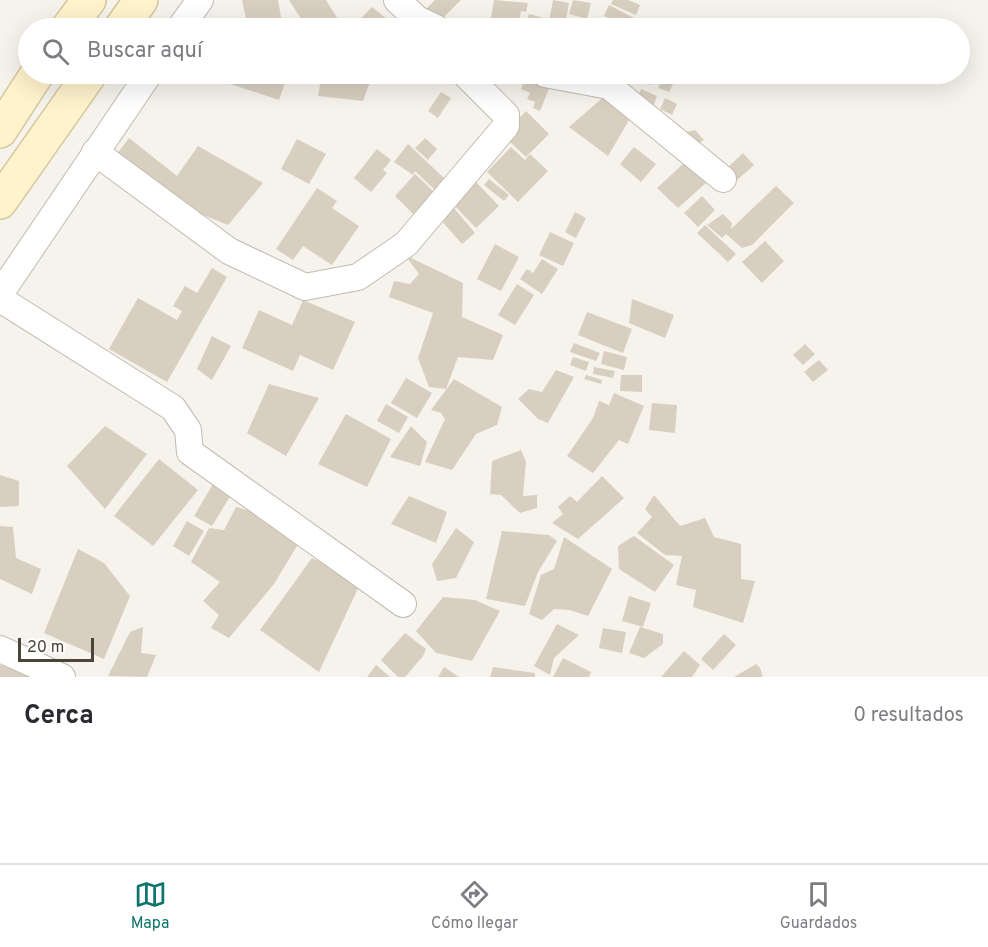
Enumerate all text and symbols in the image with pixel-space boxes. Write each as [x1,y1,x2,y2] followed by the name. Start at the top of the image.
[18,18,970,84] search box
[39,35,72,68] icon: search
[87,38,203,65] text: Buscar aquí
[18,635,94,662] scale bar
[27,638,64,658] text: 20 m
[24,700,94,733] text: Cerca
[853,703,964,729] text: 0 resultados
[131,878,169,934] tab: Mapa
[431,878,518,934] tab: Cómo llegar
[780,878,857,934] tab: Guardados

